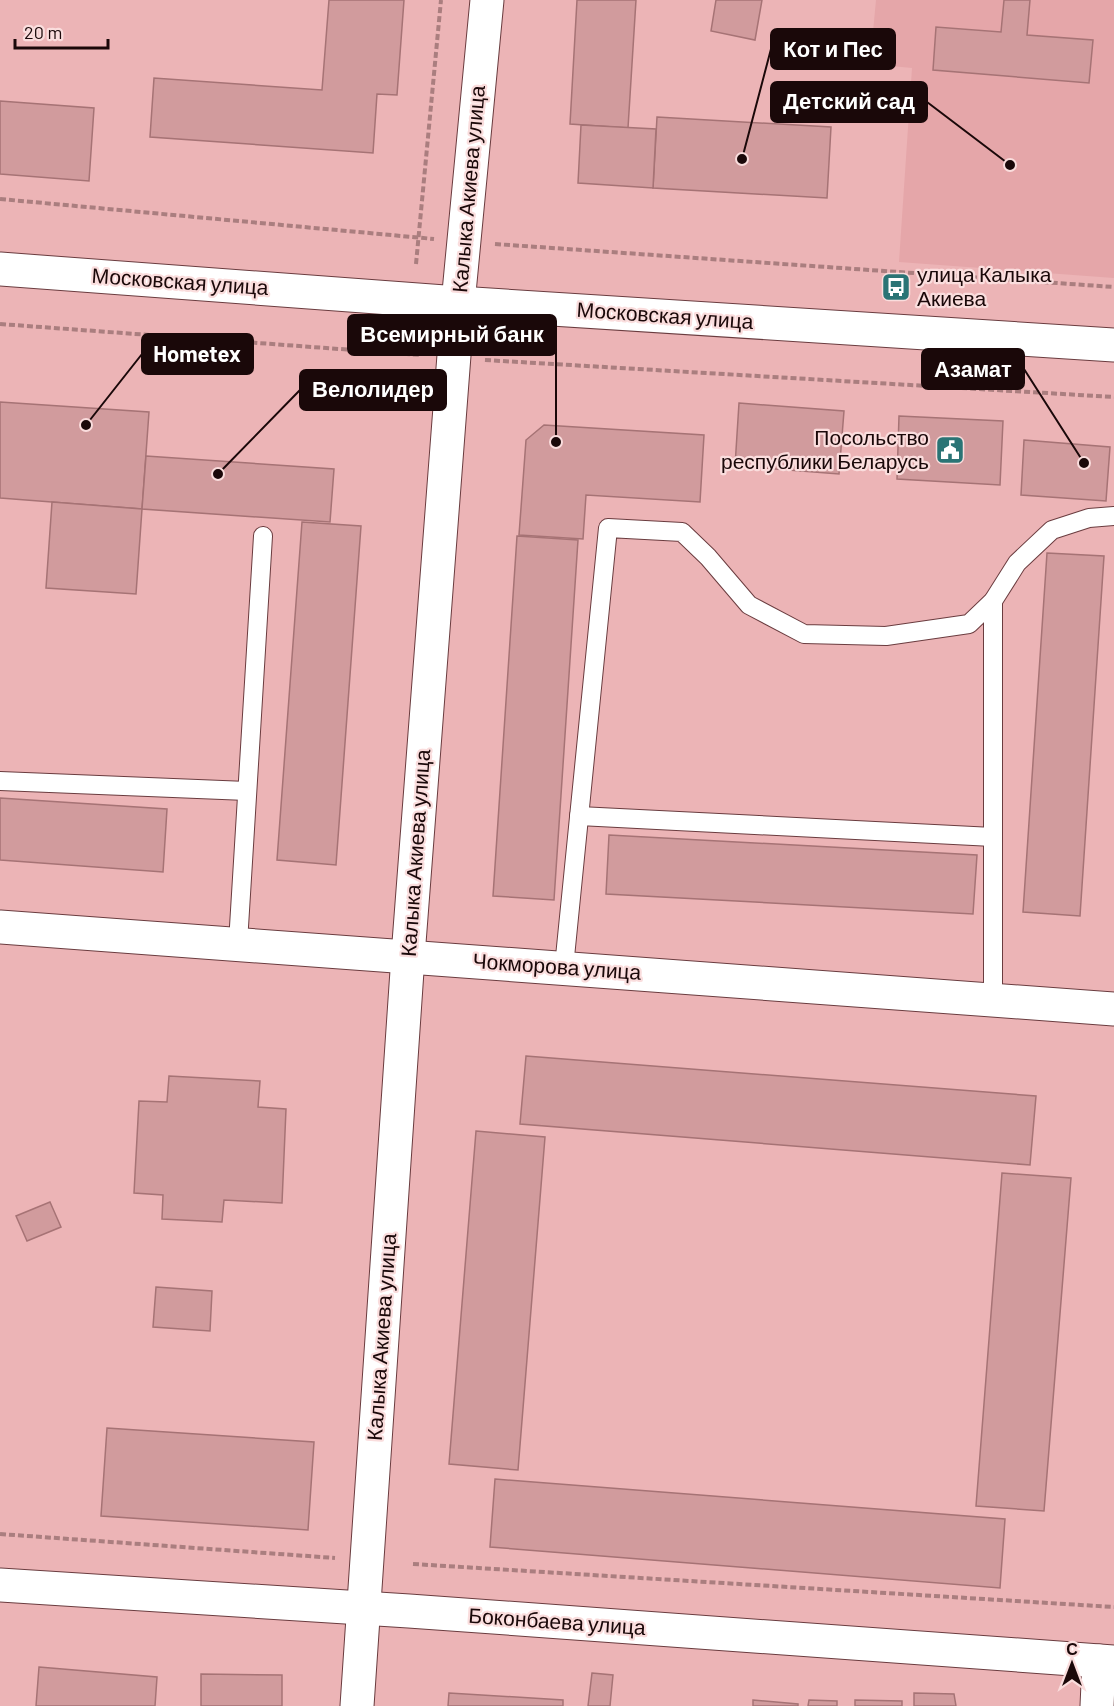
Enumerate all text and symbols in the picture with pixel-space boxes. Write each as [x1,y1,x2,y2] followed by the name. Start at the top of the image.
[15,12,108,50] scale bar
[24,21,62,43] text: 20 m
[771,29,895,69] callout: Кот и Пес
[783,35,883,61] text: Кот и Пес
[771,82,927,122] callout: Детский сад
[446,84,489,294] street label: Калыка Акиева улица
[783,87,915,114] text: Детский сад
[917,261,1052,310] place label: улица Калыка Акиева
[91,262,270,299] street label: Московская улица
[880,271,912,303] bus stop icon: улица Калыка Акиева
[576,296,755,333] street label: Московская улица
[348,315,556,355] callout: Всемирный банк
[360,320,545,347] text: Всемирный банк
[142,334,253,374] callout: Hometex
[153,340,241,366] text: Hometex
[922,349,1024,389] callout: Азамат
[934,355,1012,381] text: Азамат
[300,370,446,410] callout: Велолидер
[312,375,434,402] text: Велолидер
[721,424,929,473] place label: Посольство республики Беларусь
[934,434,966,466] public building icon: Посольство республики Беларусь
[395,748,434,957] street label: Калыка Акиева улица
[472,947,643,984] street label: Чокморова улица
[361,1232,400,1441] street label: Калыка Акиева улица
[468,1602,647,1639] street label: Боконбаева улица
[1042,1634,1102,1694] north arrow
[1066,1639,1078,1658] text: С

